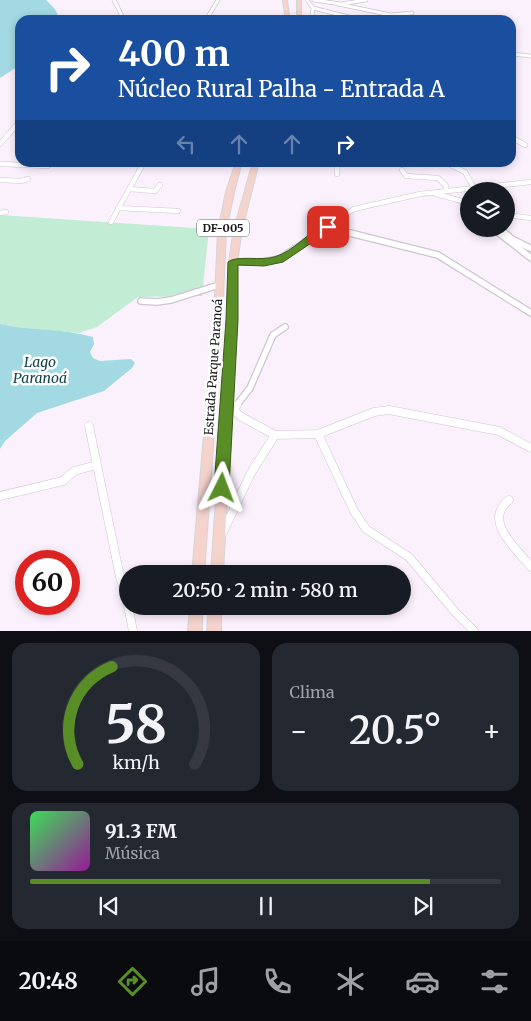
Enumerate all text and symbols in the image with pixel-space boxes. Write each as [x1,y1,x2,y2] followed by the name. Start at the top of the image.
[118,32,230,76] text: 400 m
[35,35,100,100] icon: right
[118,75,445,103] text: Núcleo Rural Palha - Entrada A
[172,130,200,158] icon: left
[225,130,253,158] icon: ahead
[278,130,306,158] icon: ahead
[331,130,359,158] icon: right
[460,182,515,237] map controls
[460,182,515,237] button: layers
[307,206,349,248] pin
[314,213,342,241] icon: arrive
[197,220,249,237] road number: DF-005
[201,298,225,436] street label: Estrada Parque Paranoá
[13,353,67,387] water label: Lago Paranoá
[195,461,247,513] position arrow
[15,550,80,615] speed limit sign: 60
[172,578,358,602] text: 20:50 · 2 min · 580 m
[290,682,335,702] text: Clima
[105,692,167,757] text: 58
[349,707,442,754] text: 20.5°
[290,713,308,749] text: −
[482,713,501,749] text: +
[112,751,160,774] text: km/h
[105,819,177,843] text: 91.3 FM
[105,843,160,863] text: Música
[95,892,123,920] icon: previous
[252,892,280,920] icon: pause
[409,892,437,920] icon: next
[115,964,150,999] icon: directions
[188,964,223,999] icon: music
[260,964,295,999] icon: phone
[333,964,368,999] icon: climate
[405,964,440,999] icon: car
[477,964,512,999] icon: filters
[19,967,78,995] text: 20:48

